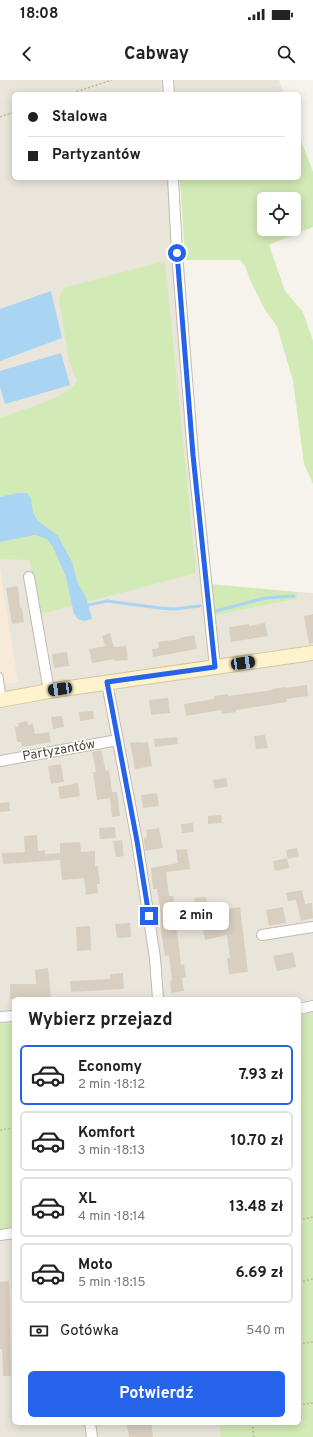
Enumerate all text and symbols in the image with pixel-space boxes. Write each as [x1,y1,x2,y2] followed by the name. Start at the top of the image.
[20,5,58,24] text: 18:08
[16,43,38,65] icon: back
[124,43,189,66] text: Cabway
[275,43,297,65] icon: search
[52,108,107,127] text: Stalowa
[52,146,141,165] text: Partyzantów
[257,192,301,236] map controls
[257,192,301,236] button: locate
[168,244,186,262] route start
[230,655,256,671] car
[47,681,73,697] car
[21,737,97,765] street label: Partyzantów
[163,902,229,930] callout: 2 min
[140,907,158,925] route end
[179,908,213,924] text: 2 min
[28,1009,173,1032] text: Wybierz przejazd
[30,1057,66,1093] icon: car
[78,1058,142,1077] text: Economy
[239,1066,283,1085] text: 7.93 zł
[78,1077,145,1093] text: 2 min · 18:12
[30,1123,66,1159] icon: car
[78,1124,135,1143] text: Komfort
[231,1132,283,1151] text: 10.70 zł
[78,1143,145,1159] text: 3 min · 18:13
[30,1189,66,1225] icon: car
[78,1190,96,1209] text: XL
[229,1198,283,1217] text: 13.48 zł
[78,1209,145,1225] text: 4 min · 18:14
[30,1255,66,1291] icon: car
[78,1256,113,1275] text: Moto
[235,1264,283,1283] text: 6.69 zł
[78,1275,146,1291] text: 5 min · 18:15
[28,1320,50,1342] icon: cash
[60,1322,119,1341] text: Gotówka
[246,1323,285,1339] text: 540 m
[28,1371,285,1417] button: Potwierdź

